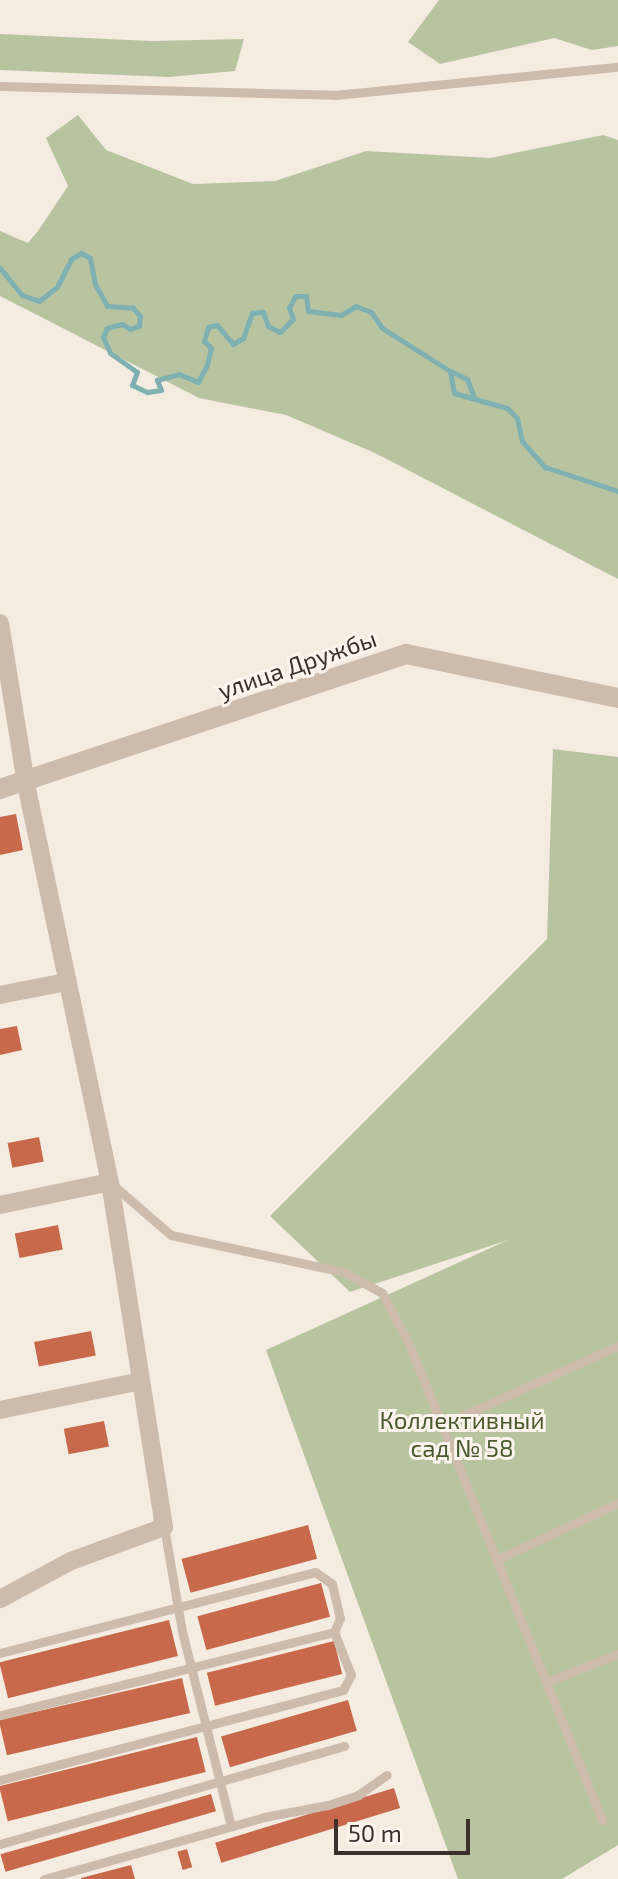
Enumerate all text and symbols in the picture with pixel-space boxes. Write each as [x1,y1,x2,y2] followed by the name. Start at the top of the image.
[214,623,380,705] street label: улица Дружбы
[379,1406,545,1462] park label: Коллективный сад № 58
[338,1803,474,1853] scale bar
[348,1818,402,1847] text: 50 m

